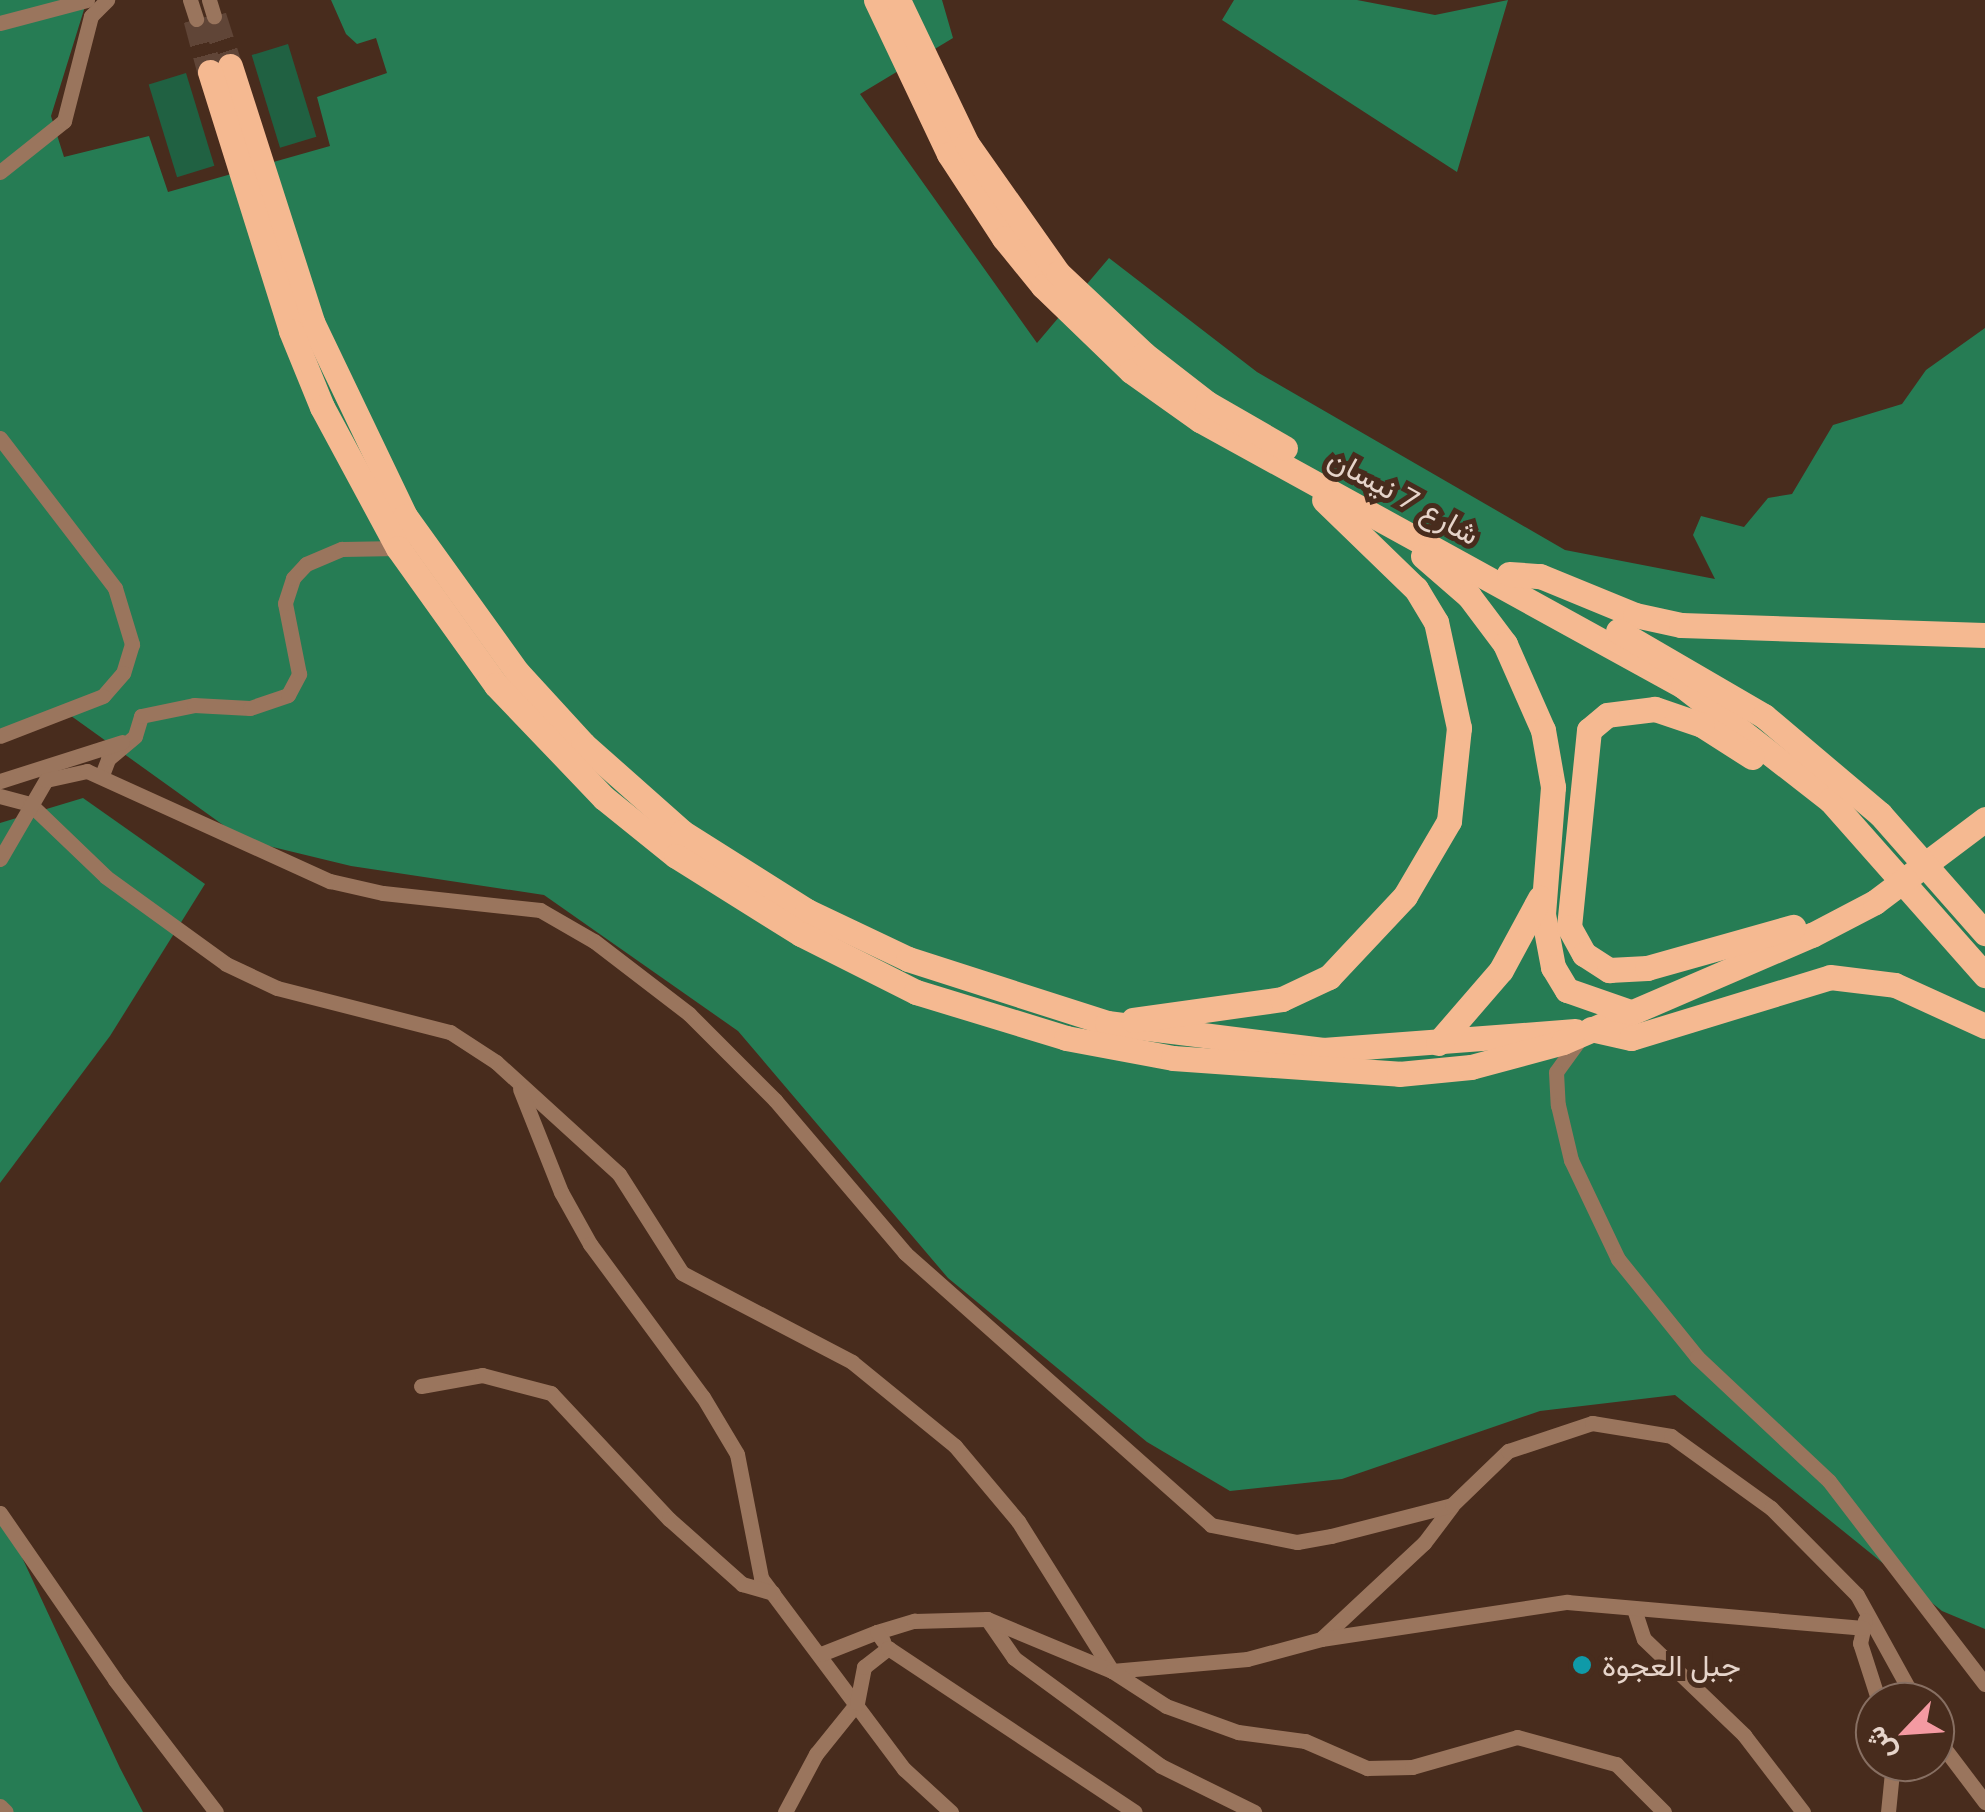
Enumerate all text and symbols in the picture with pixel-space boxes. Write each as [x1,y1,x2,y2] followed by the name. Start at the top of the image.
[1322,440,1486,552] street label: شارع 7 نيسان
[1602,1647,1741,1683] place label: جبل العجوة
[1571,1654,1593,1676] marker: جبل العجوة
[1855,1682,1955,1782] north arrow
[1856,1721,1902,1767] text: ش

